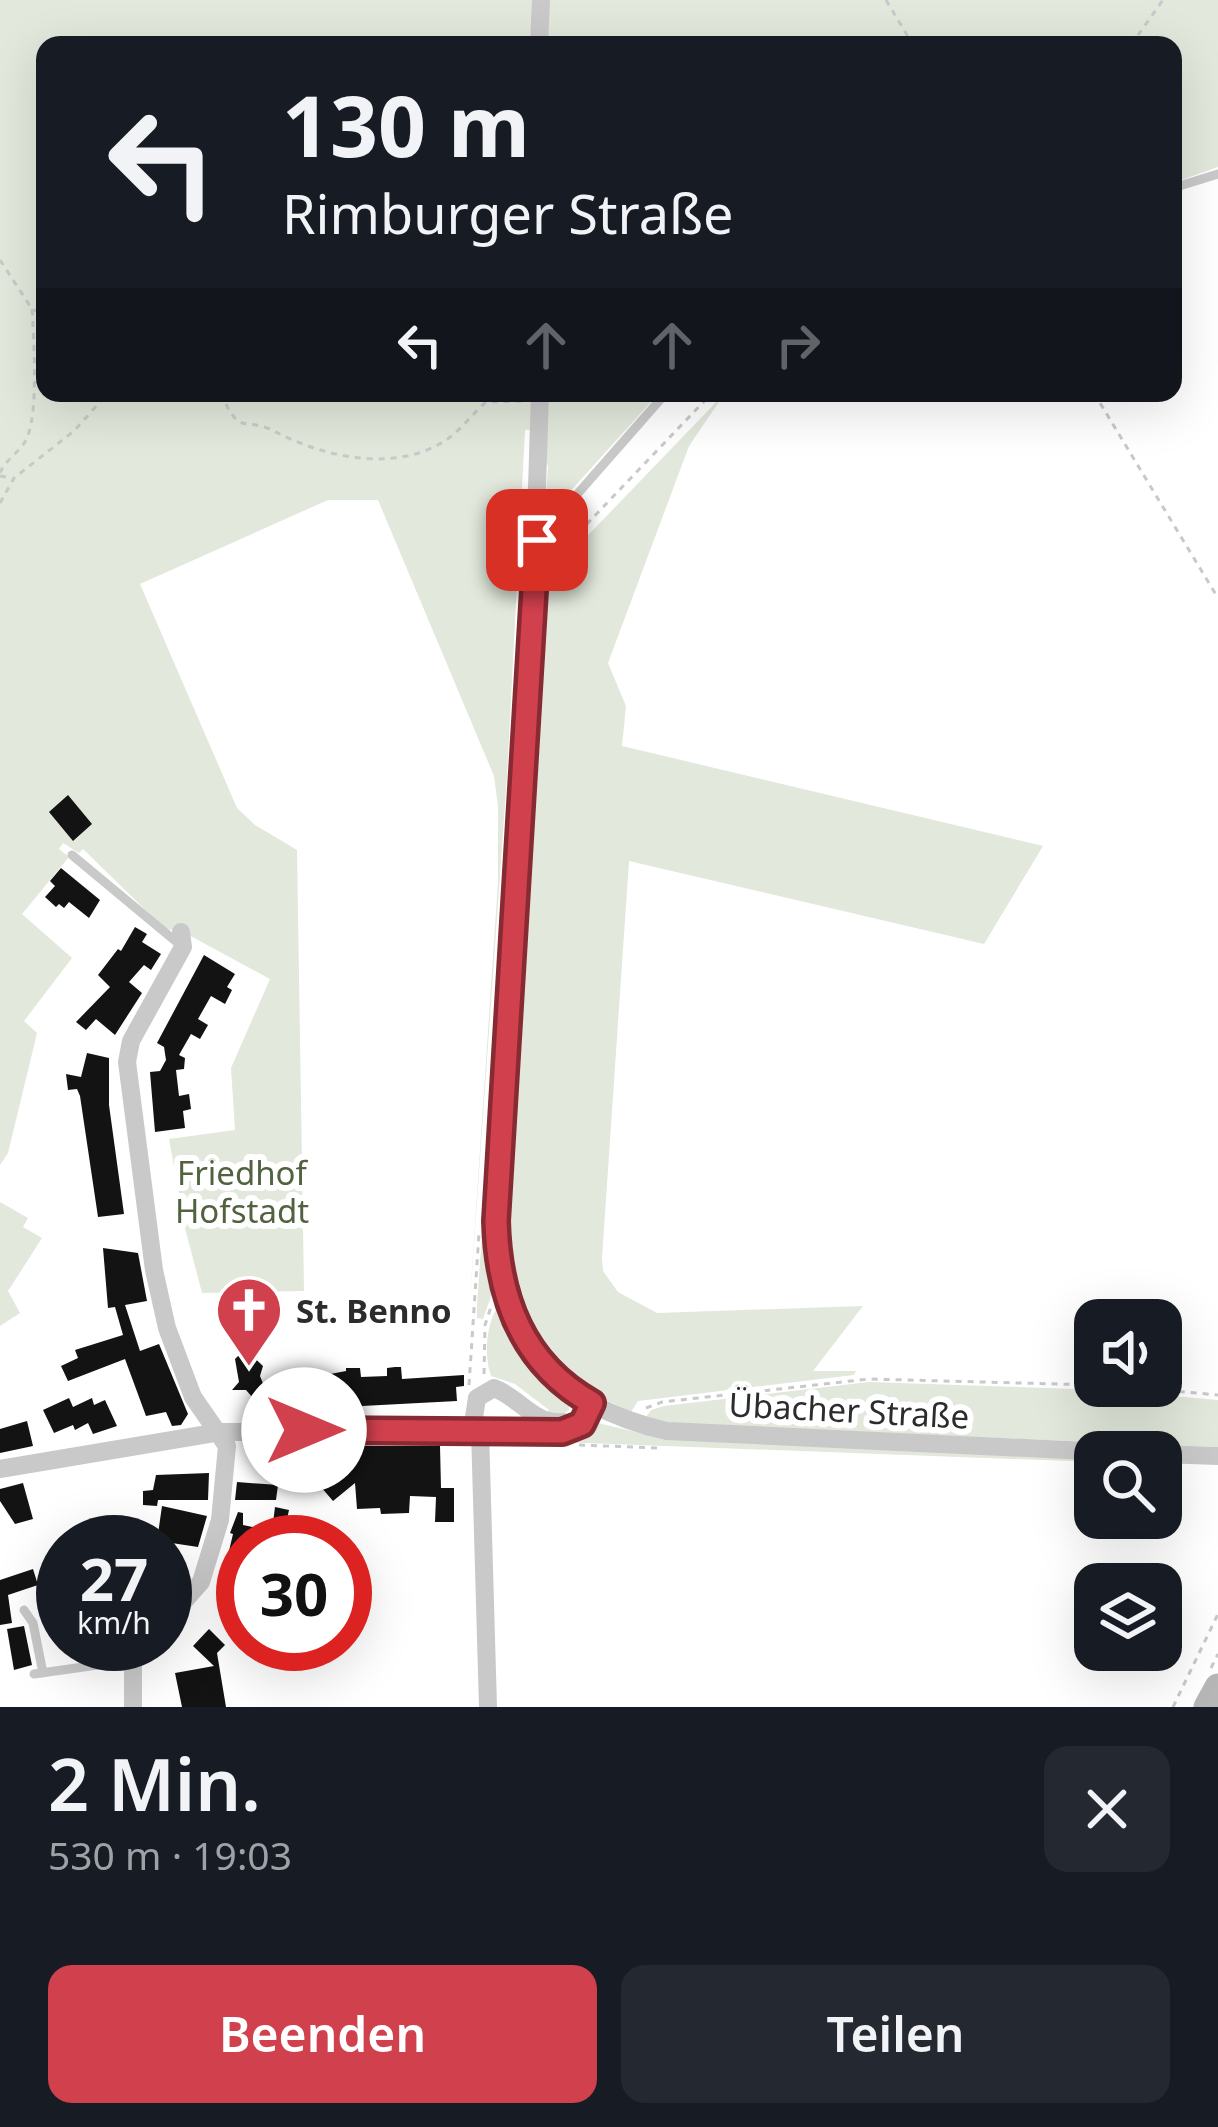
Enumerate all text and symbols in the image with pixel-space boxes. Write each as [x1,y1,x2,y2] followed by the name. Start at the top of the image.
[282,67,530,182] text: 130 m
[84,84,240,240] icon: left
[282,176,734,250] text: Rimburger Straße
[387,312,453,378] icon: left
[513,312,579,378] icon: ahead
[639,312,705,378] icon: ahead
[765,312,831,378] icon: right
[486,489,588,591] pin
[504,507,570,573] icon: arrive
[175,1150,309,1233] park label: Friedhof Hofstadt
[214,1275,284,1369] church icon: St. Benno
[296,1288,452,1333] place label: St. Benno
[1074,1299,1182,1671] map controls
[1074,1299,1182,1407] button: sound
[241,1367,367,1493] position arrow
[728,1381,970,1439] street label: Übacher Straße
[1074,1431,1182,1539] button: search
[216,1515,372,1671] speed limit sign: 30
[80,1537,148,1619] text: 27
[1074,1563,1182,1671] button: layers
[77,1602,151,1643] text: km/h
[48,1734,261,1832] text: 2 Min.
[1044,1746,1170,1872] button: close
[48,1828,292,1881] text: 530 m · 19:03
[48,1965,597,2103] button: Beenden
[621,1965,1170,2103] button: Teilen

